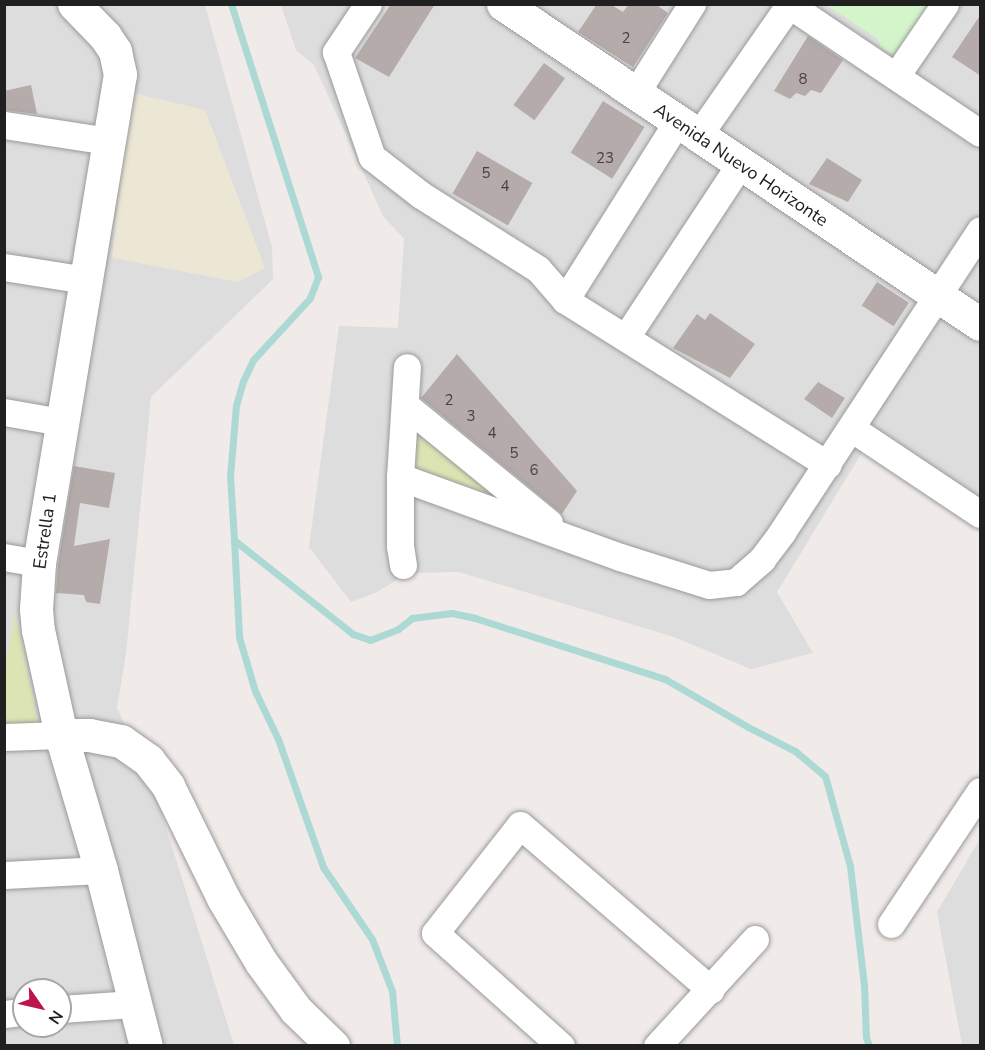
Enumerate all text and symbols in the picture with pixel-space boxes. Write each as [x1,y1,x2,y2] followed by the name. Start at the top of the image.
[622,30,630,48] house number: 2
[799,71,807,89] house number: 8
[650,99,832,231] street label: Avenida Nuevo Horizonte
[596,150,614,168] house number: 23
[482,165,490,183] house number: 5
[501,178,509,196] house number: 4
[445,392,453,410] house number: 2
[467,408,475,426] house number: 3
[488,425,496,443] house number: 4
[510,445,518,463] house number: 5
[530,462,538,480] house number: 6
[29,491,61,571] street label: Estrella 1
[12,978,72,1038] north arrow
[43,1006,68,1028] text: N

